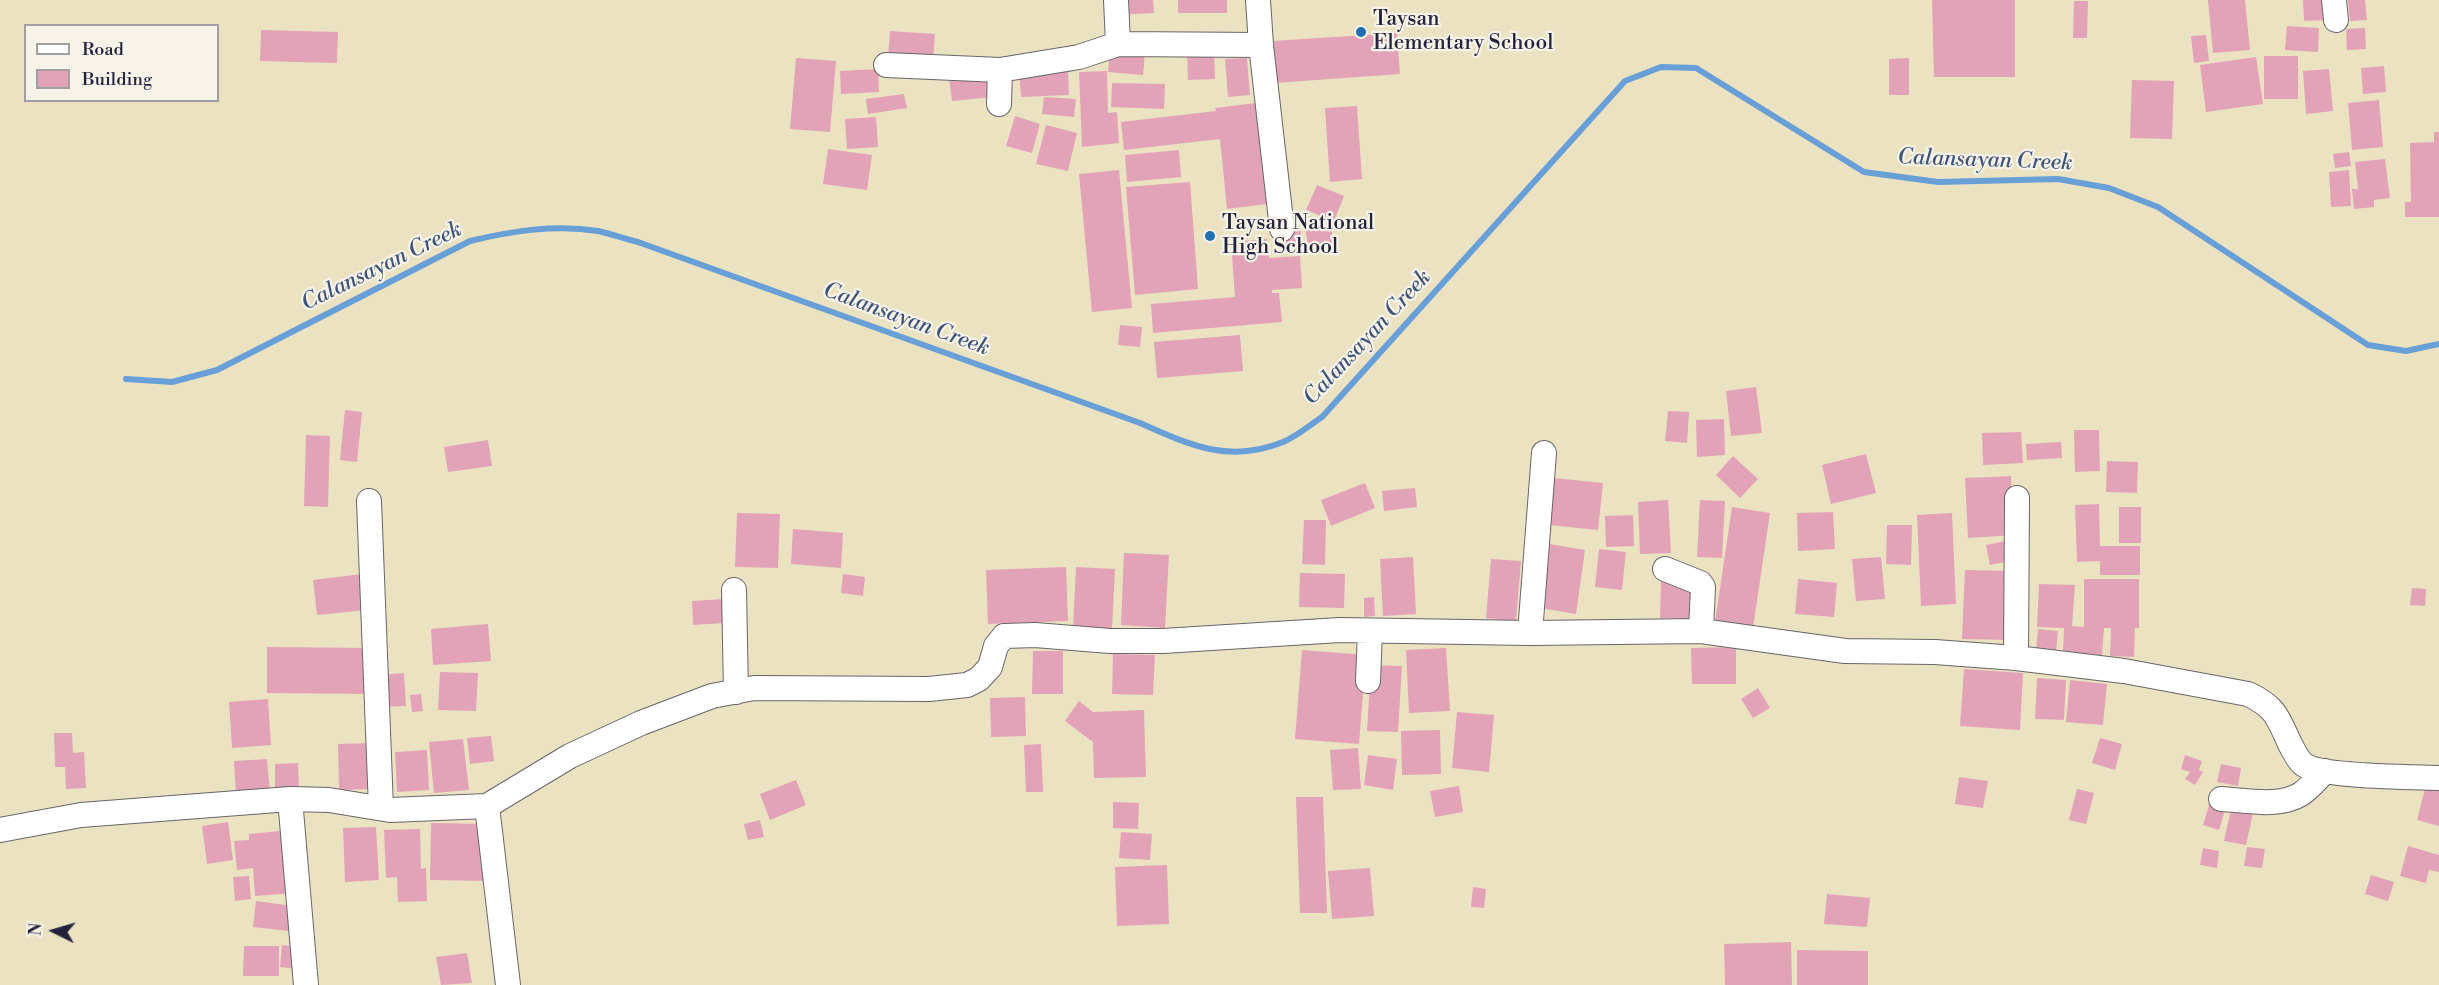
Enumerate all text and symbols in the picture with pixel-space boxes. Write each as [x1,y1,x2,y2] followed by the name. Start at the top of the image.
[1373,7,1553,57] place label: Taysan Elementary School
[24,24,219,102] legend
[1354,25,1368,39] marker: Taysan Elementary School
[82,38,124,61] text: Road
[82,68,152,91] text: Building
[1897,145,2073,177] water label: Calansayan Creek
[1222,211,1374,261] place label: Taysan National High School
[297,217,467,317] water label: Calansayan Creek
[1203,229,1217,243] marker: Taysan National High School
[1299,265,1437,411] water label: Calansayan Creek
[819,278,993,362] water label: Calansayan Creek
[24,901,84,961] north arrow
[26,922,47,937] text: N

